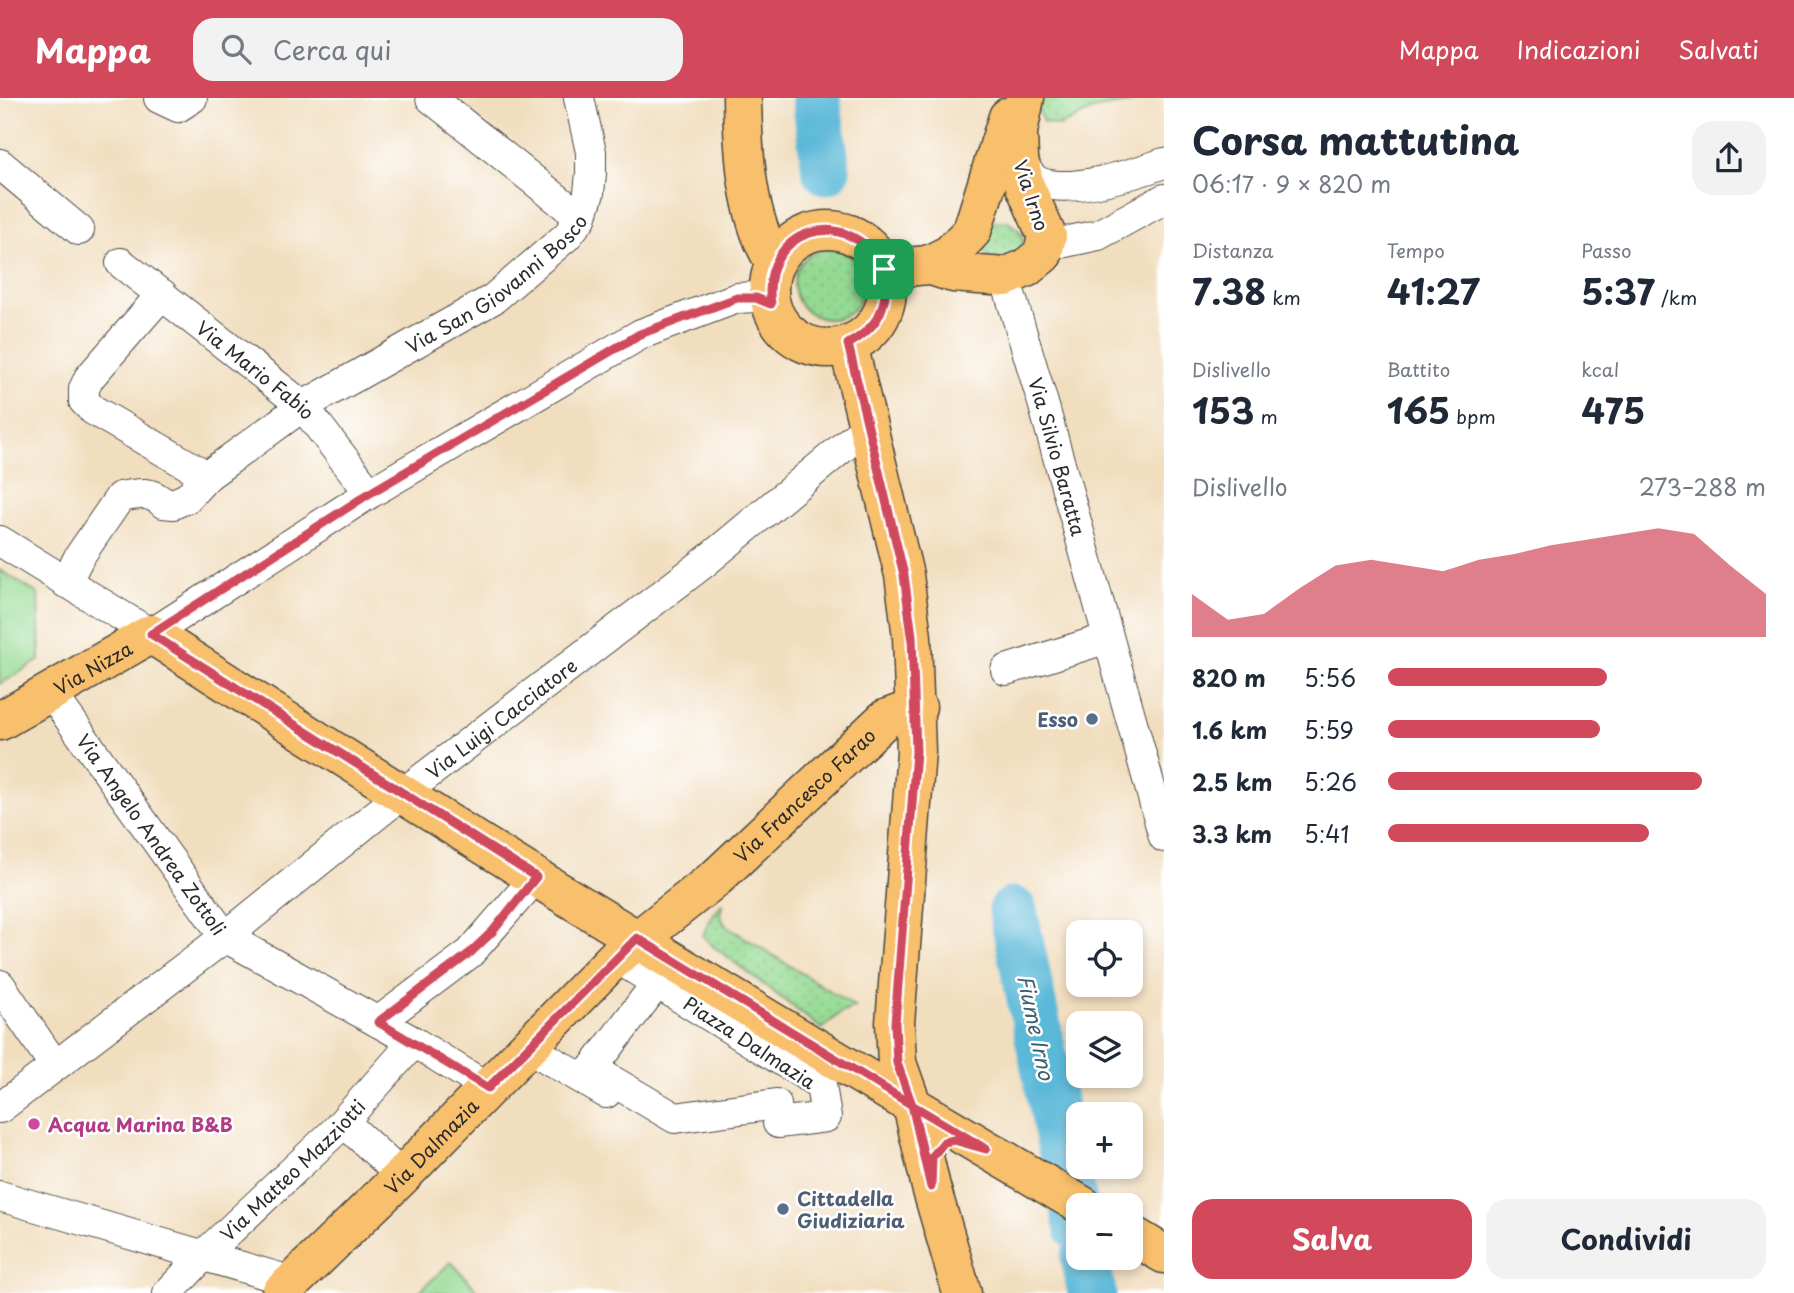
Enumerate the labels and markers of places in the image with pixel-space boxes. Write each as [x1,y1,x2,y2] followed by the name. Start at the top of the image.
[854,239,914,299] pin
[1037,705,1078,733] place label: Esso
[1084,711,1100,727] marker: Esso
[48,1110,233,1138] place label: Acqua Marina B&B
[26,1116,42,1132] marker: Acqua Marina B&B
[797,1184,905,1234] place label: Cittadella Giudiziaria
[775,1201,791,1217] marker: Cittadella Giudiziaria

